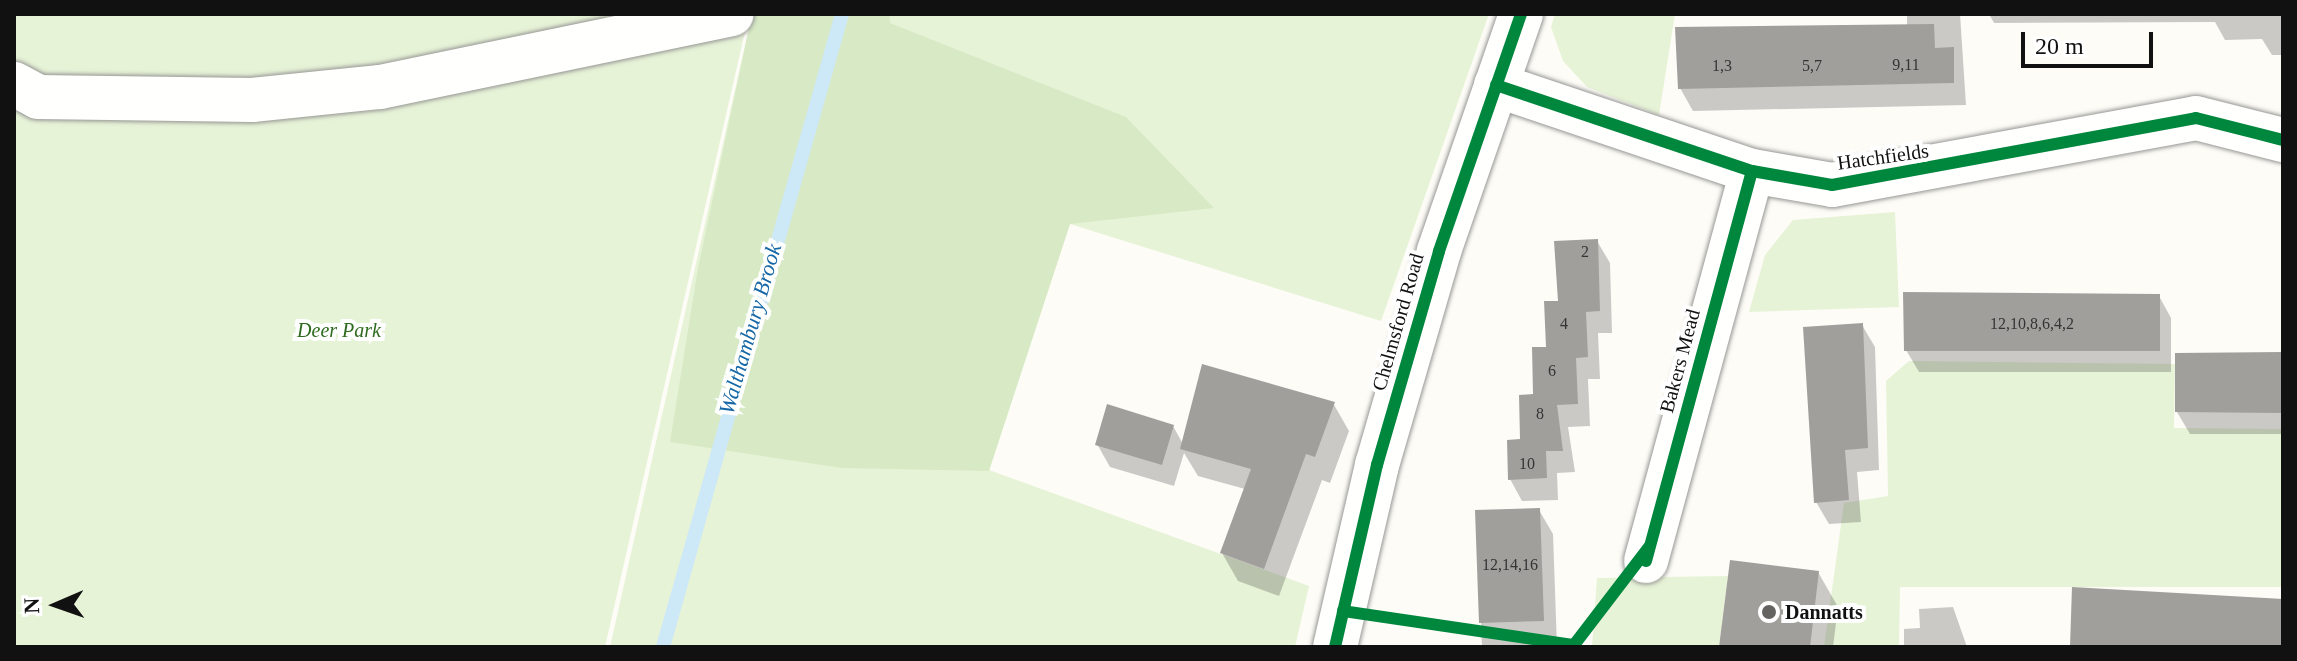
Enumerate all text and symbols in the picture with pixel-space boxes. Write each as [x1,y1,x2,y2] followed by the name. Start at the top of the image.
[2025,16,2157,66] scale bar
[2035,33,2084,59] text: 20 m
[1892,55,1920,75] house number: 9,11
[1712,56,1732,76] house number: 1,3
[1802,56,1822,76] house number: 5,7
[1836,139,1930,175] street label: Hatchfields
[713,241,787,417] water label: Walthambury Brook
[1581,242,1589,262] house number: 2
[1367,251,1429,393] street label: Chelmsford Road
[1655,307,1705,415] street label: Bakers Mead
[1560,314,1568,334] house number: 4
[1990,314,2074,334] house number: 12,10,8,6,4,2
[297,318,381,342] park label: Deer Park
[1548,361,1556,381] house number: 6
[1536,404,1544,424] house number: 8
[1519,454,1535,474] house number: 10
[1482,555,1538,575] house number: 12,14,16
[16,565,96,645] north arrow
[19,597,44,614] text: N
[1785,600,1863,624] place label: Dannatts
[1760,603,1778,621] marker: Dannatts

